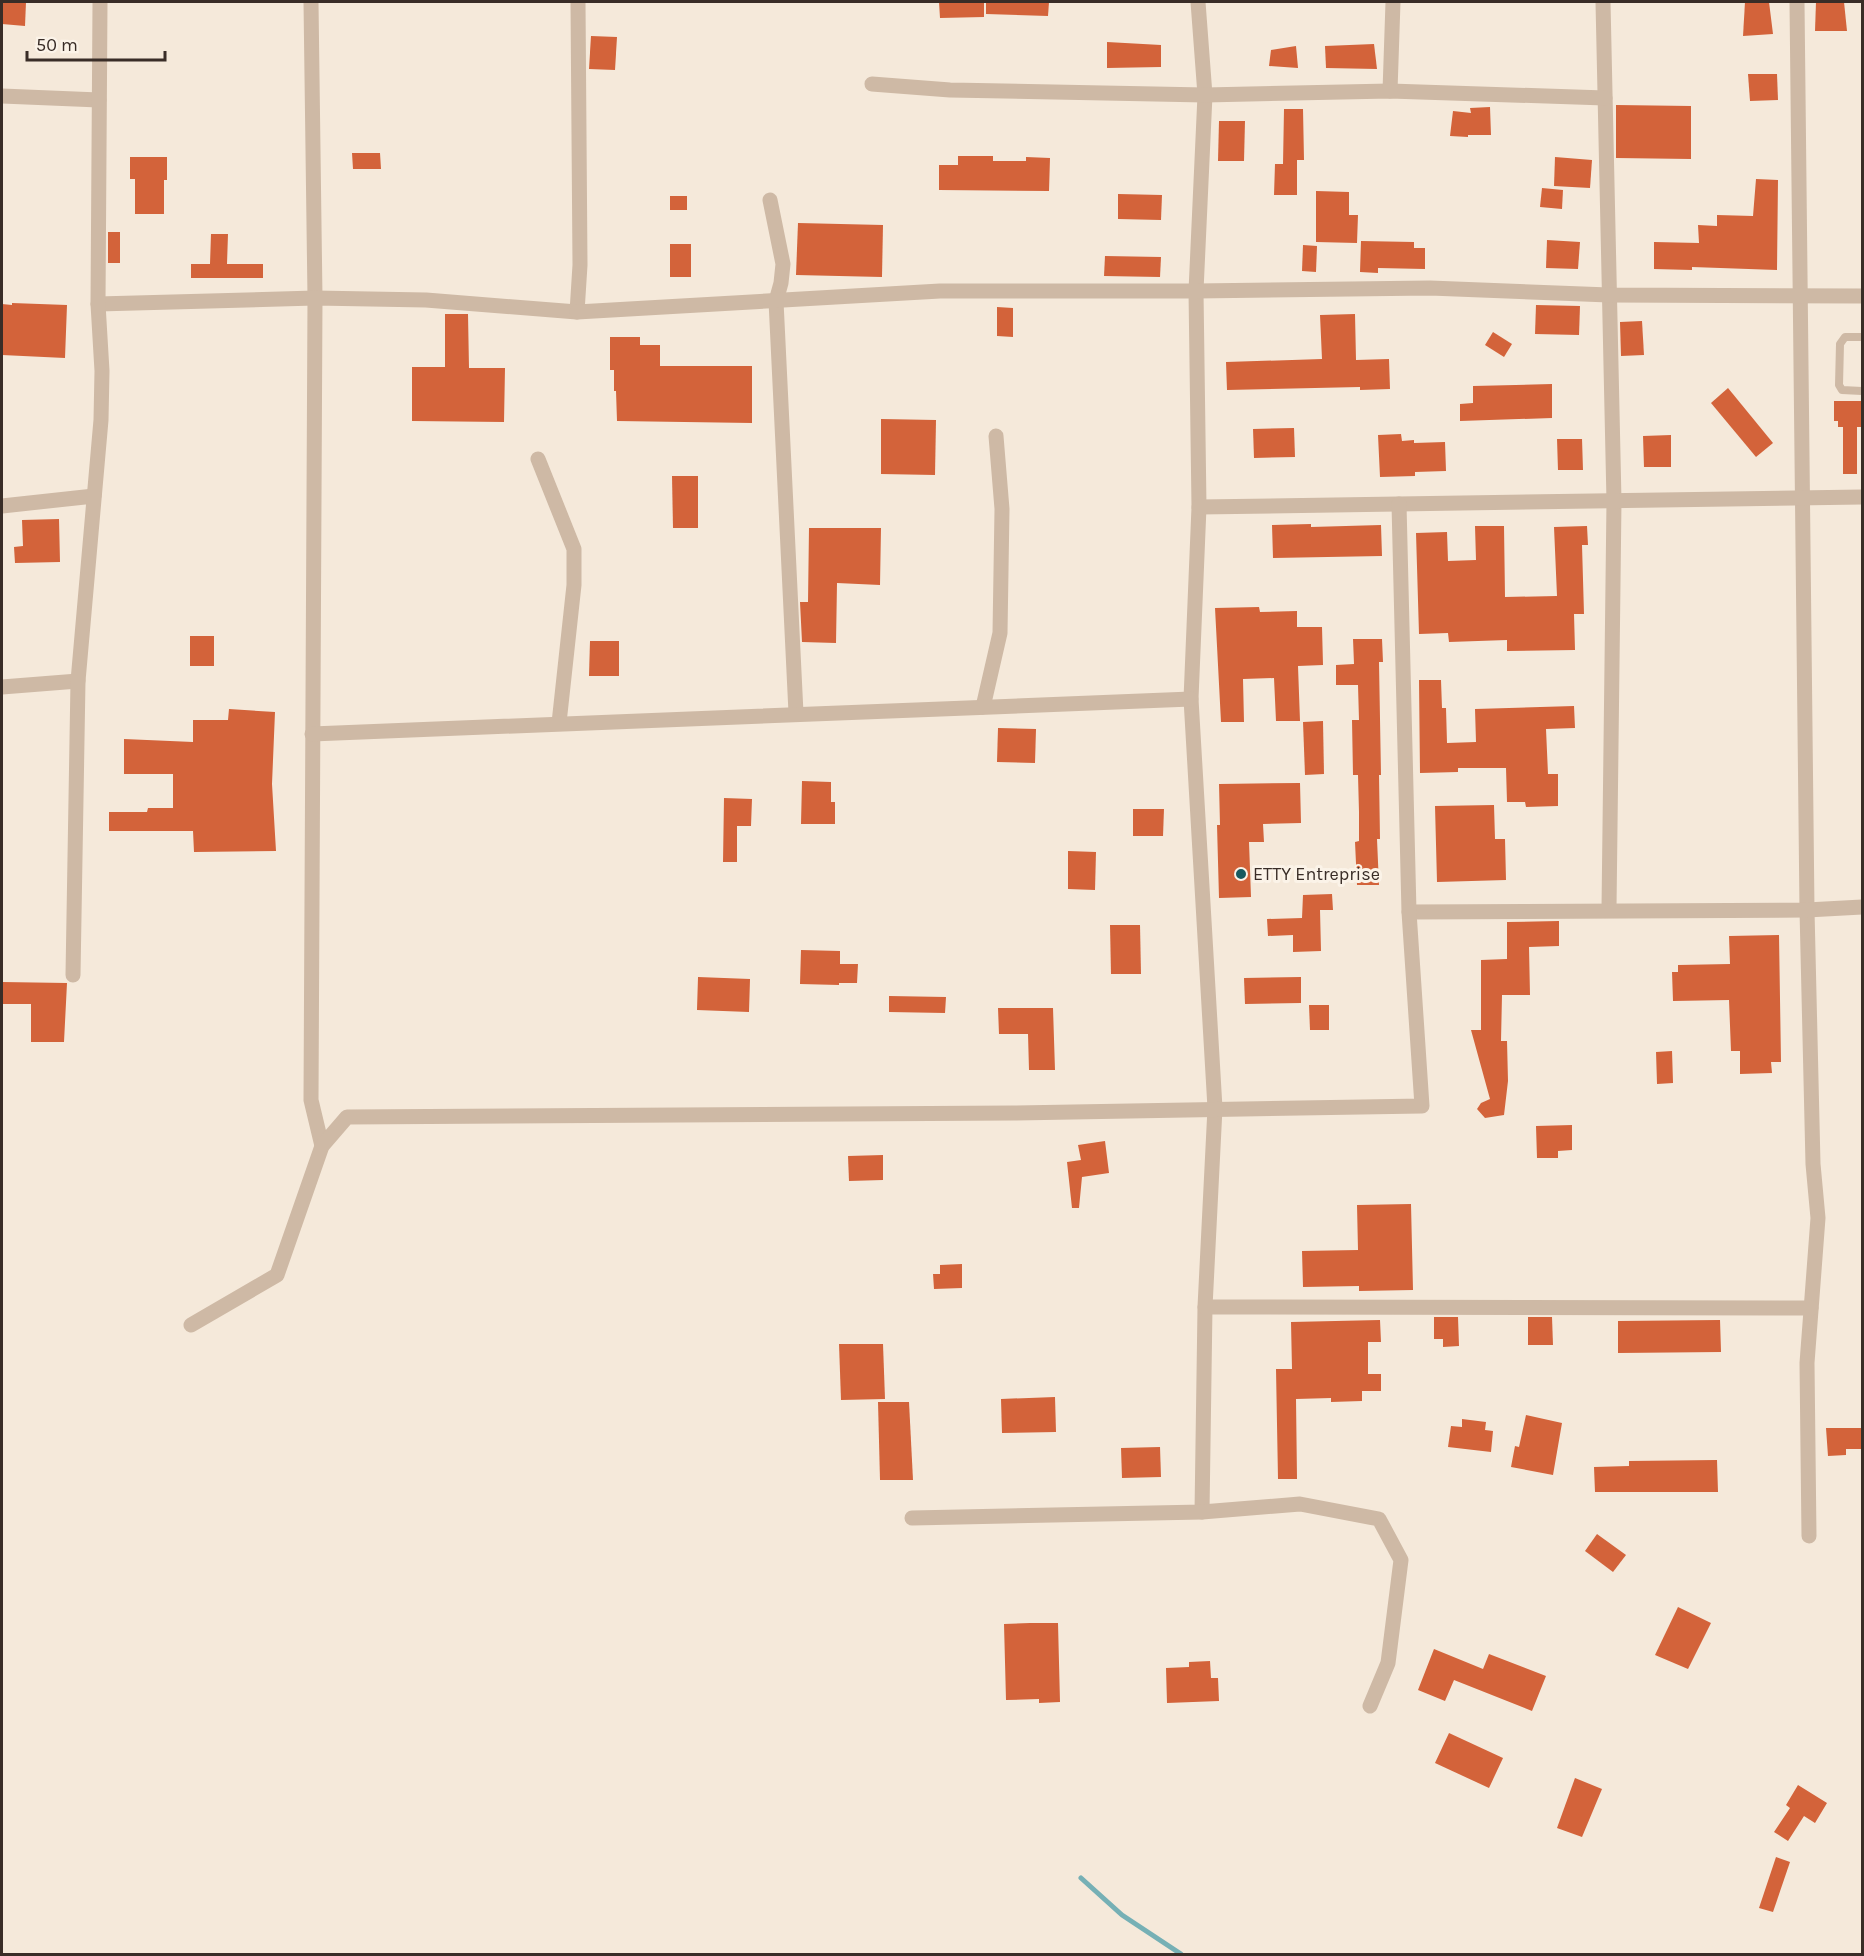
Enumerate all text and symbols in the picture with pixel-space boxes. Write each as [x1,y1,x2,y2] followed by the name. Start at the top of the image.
[27,24,165,62] scale bar
[36,34,78,56] text: 50 m
[1253,863,1380,885] place label: ETTY Entreprise
[1234,867,1248,881] marker: ETTY Entreprise

